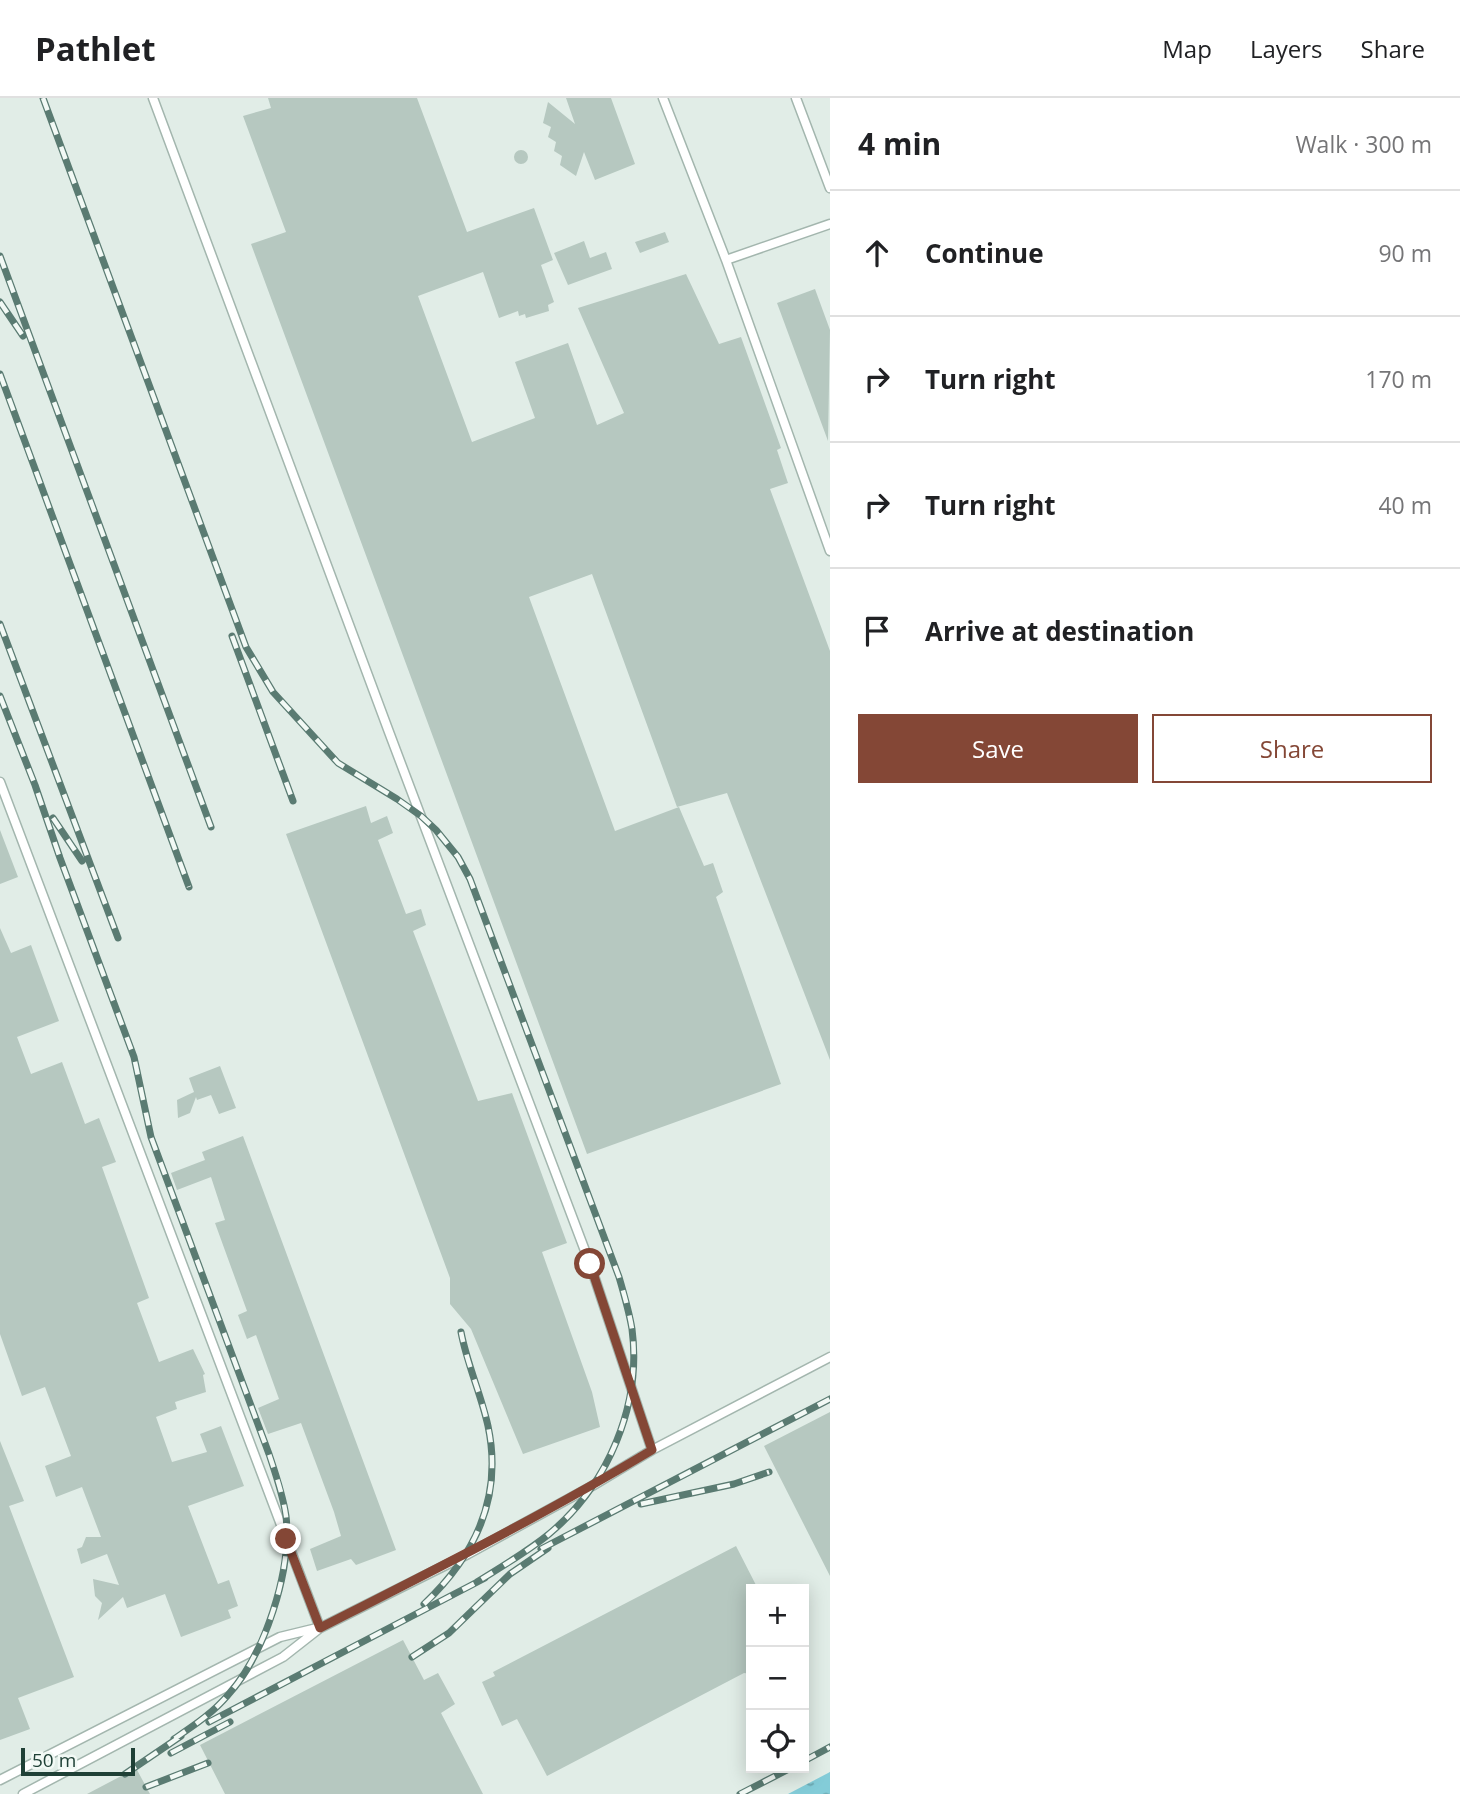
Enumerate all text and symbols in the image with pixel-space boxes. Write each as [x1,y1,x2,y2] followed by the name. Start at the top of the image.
[35,26,156,71] text: Pathlet
[1162,32,1212,65] text: Map
[1250,32,1323,65] text: Layers
[1361,32,1425,65] text: Share
[858,123,941,164] text: 4 min
[1295,128,1432,160] text: Walk · 300 m
[858,234,896,272] icon: ahead
[925,235,1044,271] text: Continue
[1378,237,1432,269] text: 90 m
[858,360,896,398] icon: right
[925,361,1056,397] text: Turn right
[1365,363,1432,395] text: 170 m
[858,486,896,524] icon: right
[925,487,1056,523] text: Turn right
[1378,489,1432,521] text: 40 m
[858,612,896,650] icon: arrive
[925,613,1194,649] text: Arrive at destination
[858,714,1138,783] button: Save
[1152,714,1432,783] button: Share
[574,1248,605,1279] route start
[270,1523,301,1554] route end
[746,1584,809,1773] map controls
[746,1584,809,1647] button: +
[746,1647,809,1710] button: −
[746,1710,809,1773] button: locate
[21,1745,135,1777] scale bar
[32,1747,76,1773] text: 50 m

